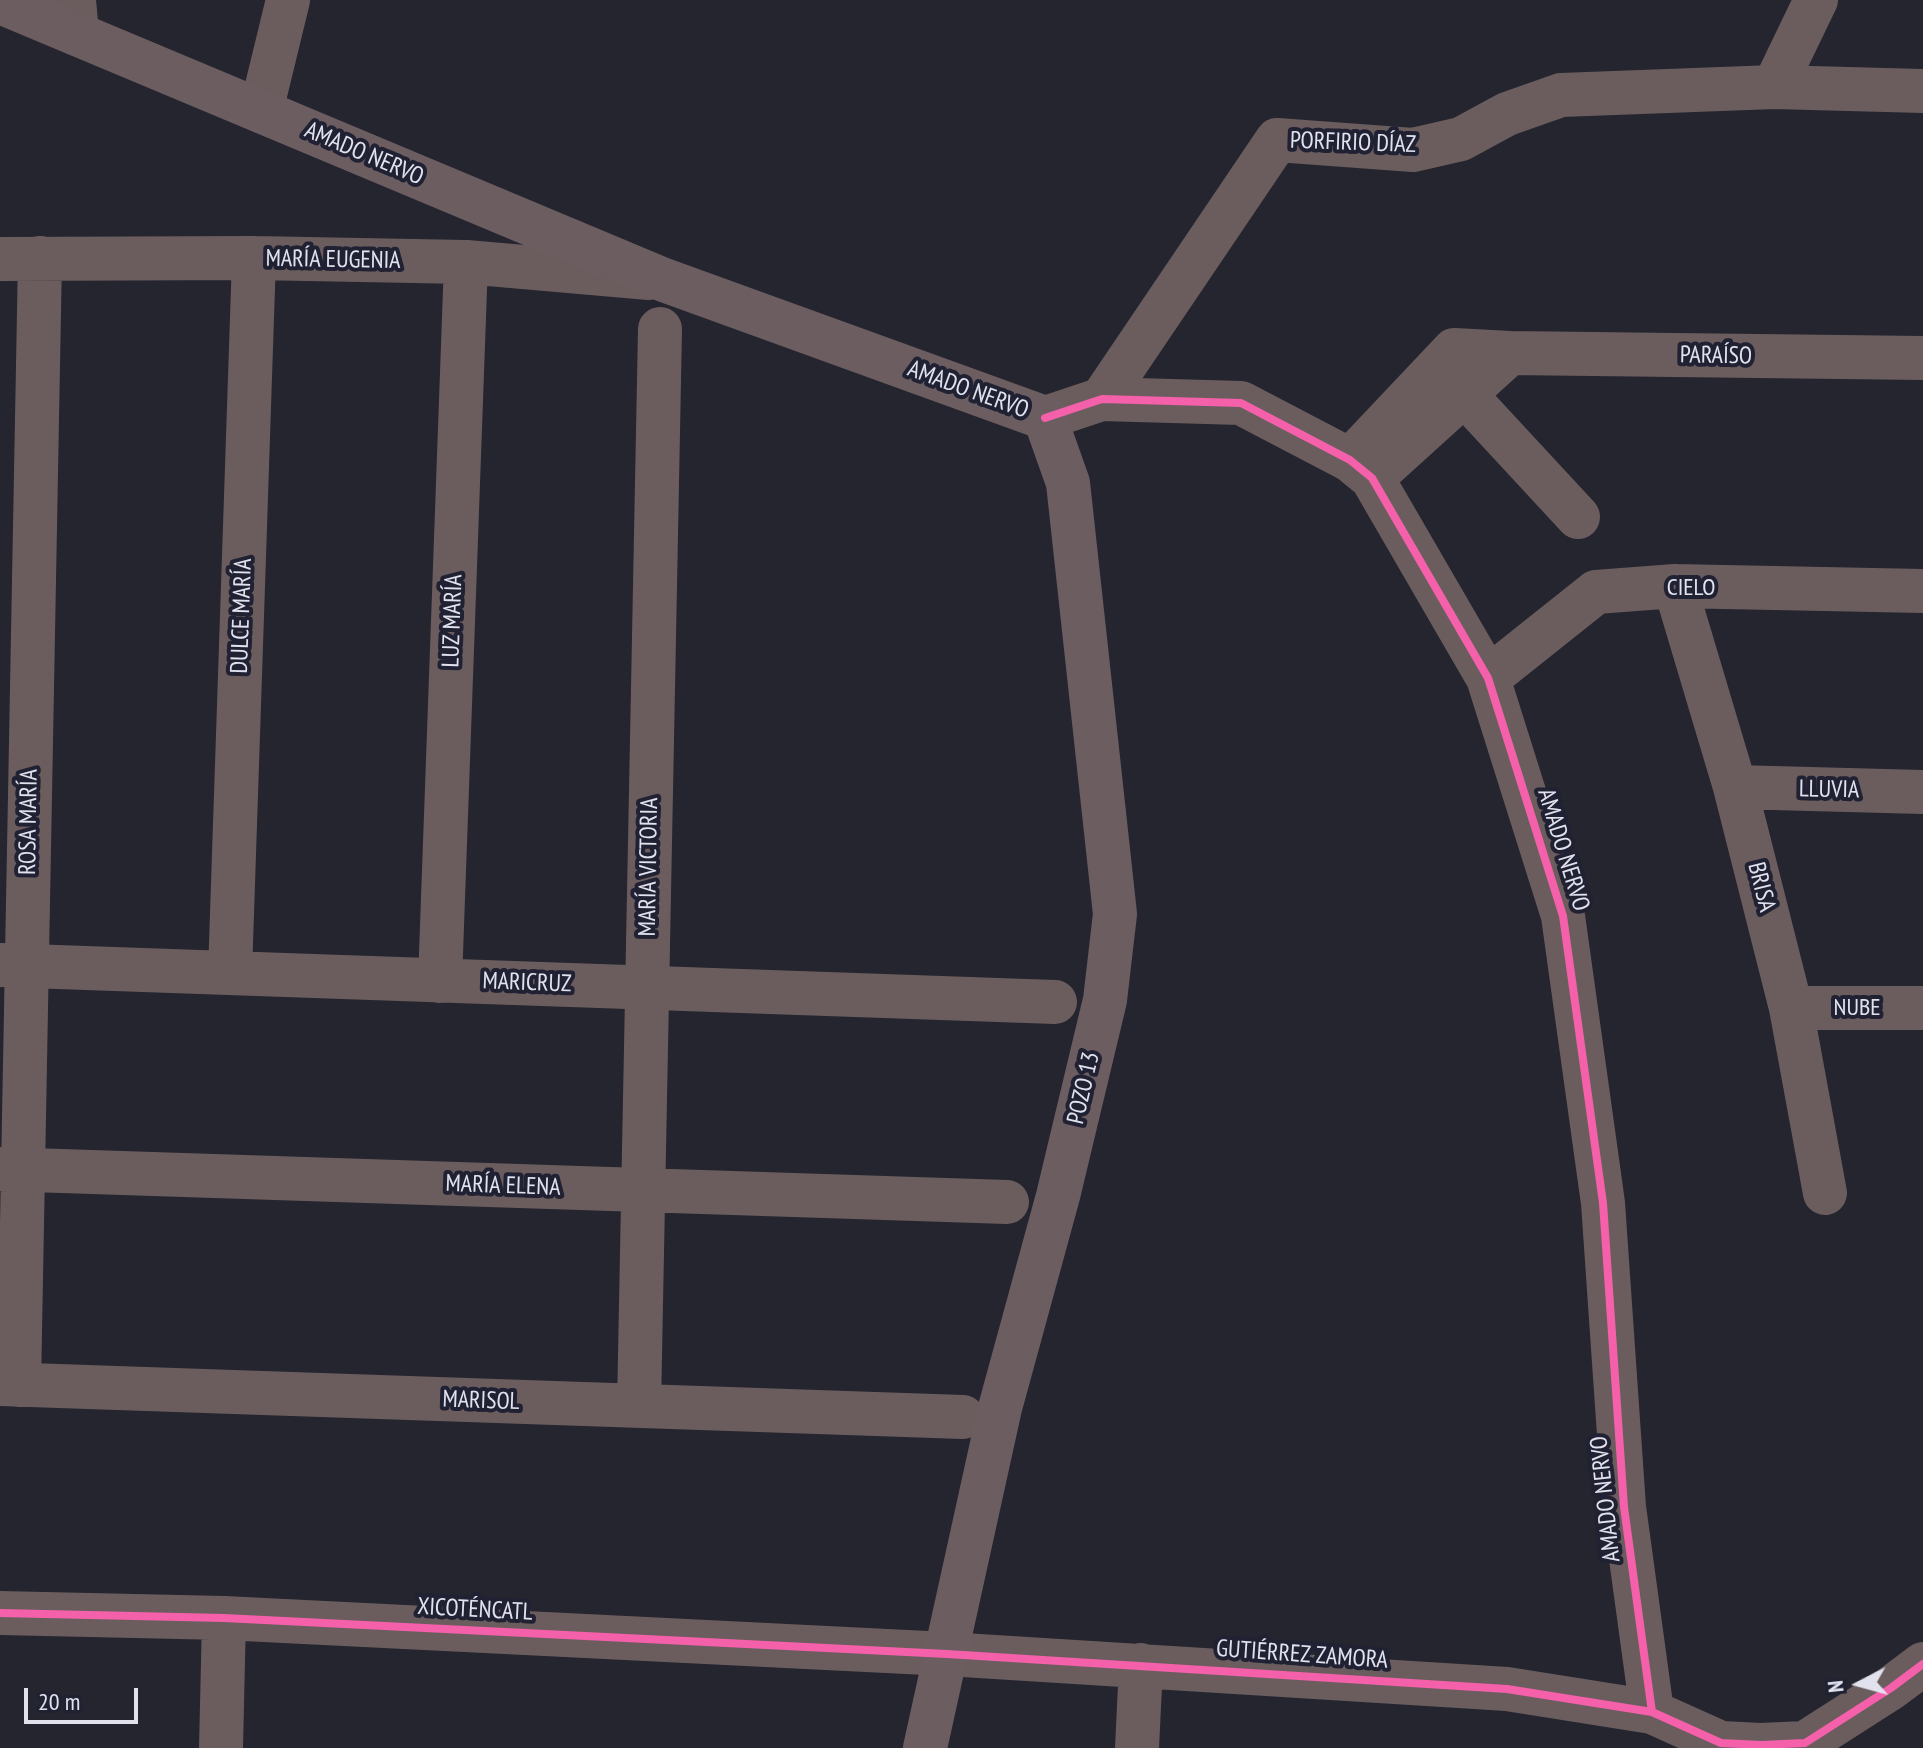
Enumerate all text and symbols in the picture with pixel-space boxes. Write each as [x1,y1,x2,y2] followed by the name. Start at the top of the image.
[300,116,428,192] street label: AMADO NERVO
[1290,126,1416,160] street label: PORFIRIO DÍAZ
[265,244,401,276] street label: MARÍA EUGENIA
[1680,341,1752,371] street label: PARAÍSO
[904,355,1032,425] street label: AMADO NERVO
[226,558,258,674] street label: DULCE MARÍA
[437,574,469,668] street label: LUZ MARÍA
[1667,574,1715,602] street label: CIELO
[14,769,44,875] street label: ROSA MARÍA
[1799,775,1859,805] street label: LLUVIA
[1531,785,1595,915] street label: AMADO NERVO
[633,797,665,937] street label: MARÍA VICTORIA
[1741,859,1781,915] street label: BRISA
[482,967,572,999] street label: MARICRUZ
[1833,994,1881,1022] street label: NUBE
[1062,1049,1106,1127] street label: POZO 13
[445,1170,561,1202] street label: MARÍA ELENA
[442,1385,520,1417] street label: MARISOL
[1585,1435,1627,1563] street label: AMADO NERVO
[417,1593,533,1627] street label: XICOTÉNCATL
[1215,1635,1389,1675] street label: GUTIÉRREZ ZAMORA
[1819,1644,1899,1724] north arrow
[28,1672,142,1722] scale bar
[1821,1679,1850,1694] text: N
[38,1686,80,1717] text: 20 m

